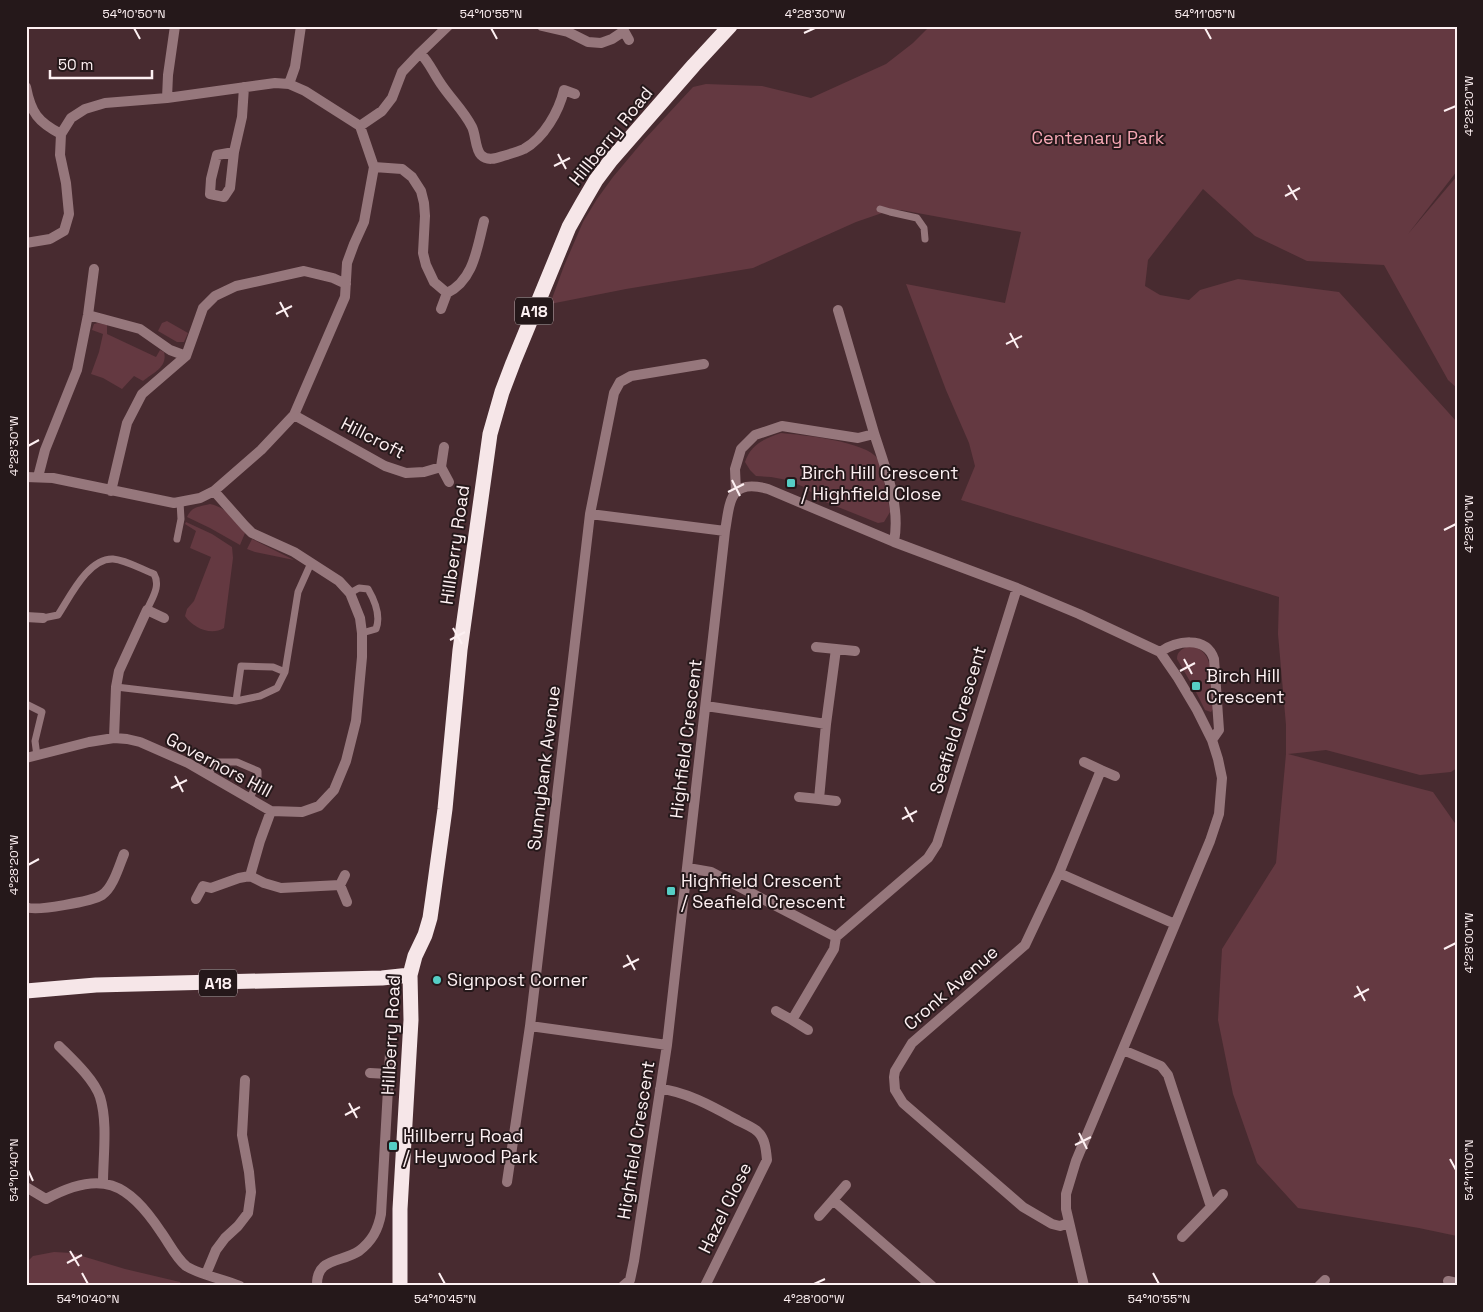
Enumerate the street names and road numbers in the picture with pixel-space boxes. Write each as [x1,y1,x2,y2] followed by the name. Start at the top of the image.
[564,82,658,190] street label: Hillberry Road
[515,298,553,324] road number: A18
[337,412,409,463] street label: Hillcroft
[435,484,474,606] street label: Hillberry Road
[924,643,991,797] street label: Seafield Crescent
[664,658,707,820] street label: Highfield Crescent
[522,684,565,852] street label: Sunnybank Avenue
[162,727,276,802] street label: Governors Hill
[899,940,1003,1035] street label: Cronk Avenue
[199,970,237,996] road number: A18
[376,974,405,1096] street label: Hillberry Road
[612,1059,659,1221] street label: Highfield Crescent
[693,1159,756,1257] street label: Hazel Close

